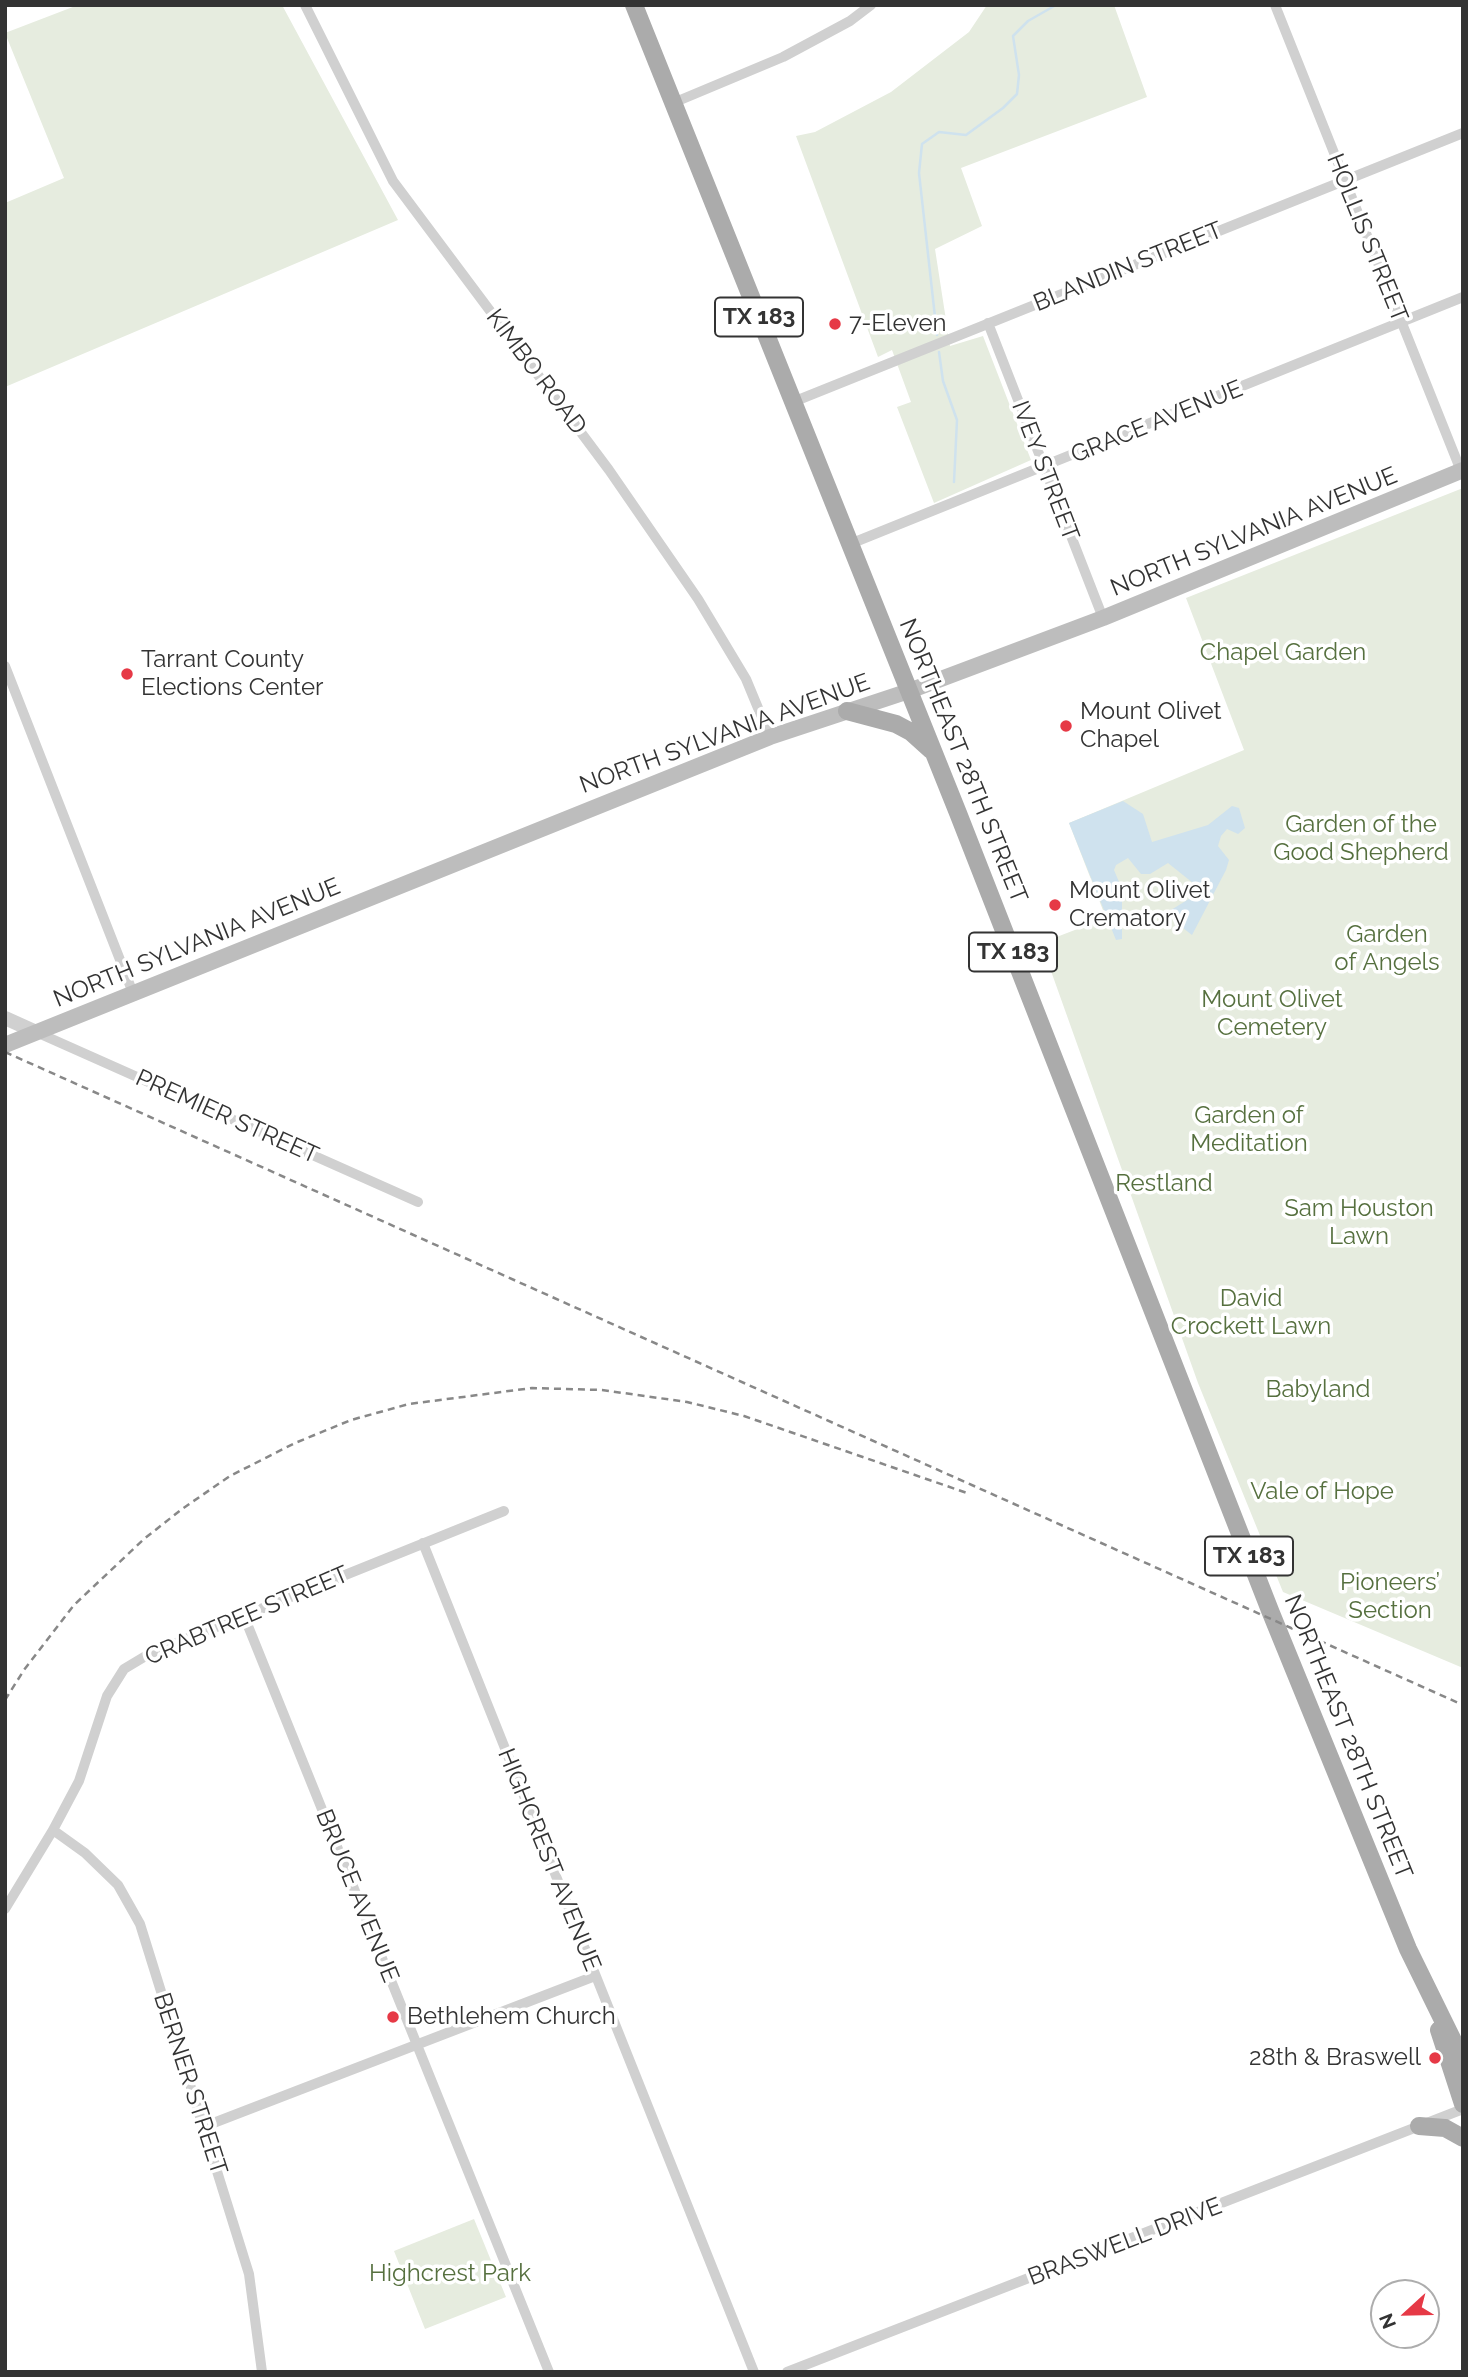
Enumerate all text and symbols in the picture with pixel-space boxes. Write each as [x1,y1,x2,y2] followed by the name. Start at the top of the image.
[1320,150,1414,326] street label: HOLLIS STREET
[1029,216,1227,318] street label: BLANDIN STREET
[715,298,803,336] road number: TX 183
[480,304,592,440] street label: KIMBO ROAD
[849,310,947,338] place label: 7-Eleven
[827,316,843,332] marker: 7-Eleven
[1067,374,1247,470] street label: GRACE AVENUE
[1005,397,1085,545] street label: IVEY STREET
[1106,461,1402,603] street label: NORTH SYLVANIA AVENUE
[893,615,1033,907] street label: NORTHEAST 28TH STREET
[1200,639,1366,667] park label: Chapel Garden
[141,646,323,702] place label: Tarrant County Elections Center
[119,666,135,682] marker: Tarrant County Elections Center
[576,668,874,800] street label: NORTH SYLVANIA AVENUE
[1080,698,1222,754] place label: Mount Olivet Chapel
[1058,718,1074,734] marker: Mount Olivet Chapel
[1273,811,1449,867] park label: Garden of the Good Shepherd
[49,872,345,1014] street label: NORTH SYLVANIA AVENUE
[1069,877,1211,933] place label: Mount Olivet Crematory
[1047,897,1063,913] marker: Mount Olivet Crematory
[1334,921,1440,977] park label: Garden of Angels
[969,932,1057,972] road number: TX 183
[1201,986,1343,1042] park label: Mount Olivet Cemetery
[131,1064,323,1170] street label: PREMIER STREET
[1190,1102,1308,1158] park label: Garden of Meditation
[1115,1170,1213,1198] park label: Restland
[1284,1195,1434,1251] park label: Sam Houston Lawn
[1171,1285,1331,1341] park label: David Crockett Lawn
[1266,1376,1370,1404] park label: Babyland
[1250,1478,1394,1506] park label: Vale of Hope
[1205,1536,1293,1576] road number: TX 183
[141,1560,353,1672] street label: CRABTREE STREET
[1340,1569,1440,1625] park label: Pioneers’ Section
[1278,1591,1418,1883] street label: NORTHEAST 28TH STREET
[491,1745,607,1975] street label: HIGHCREST AVENUE
[309,1805,405,1987] street label: BRUCE AVENUE
[147,1989,233,2179] street label: BERNER STREET
[407,2003,616,2031] place label: Bethlehem Church
[385,2009,401,2025] marker: Bethlehem Church
[1249,2044,1421,2072] place label: 28th & Braswell
[1427,2050,1443,2066] marker: 28th & Braswell
[1024,2192,1226,2292] street label: BRASWELL DRIVE
[369,2260,531,2288] park label: Highcrest Park
[1370,2279,1440,2349] north arrow
[1374,2310,1400,2332] text: N

